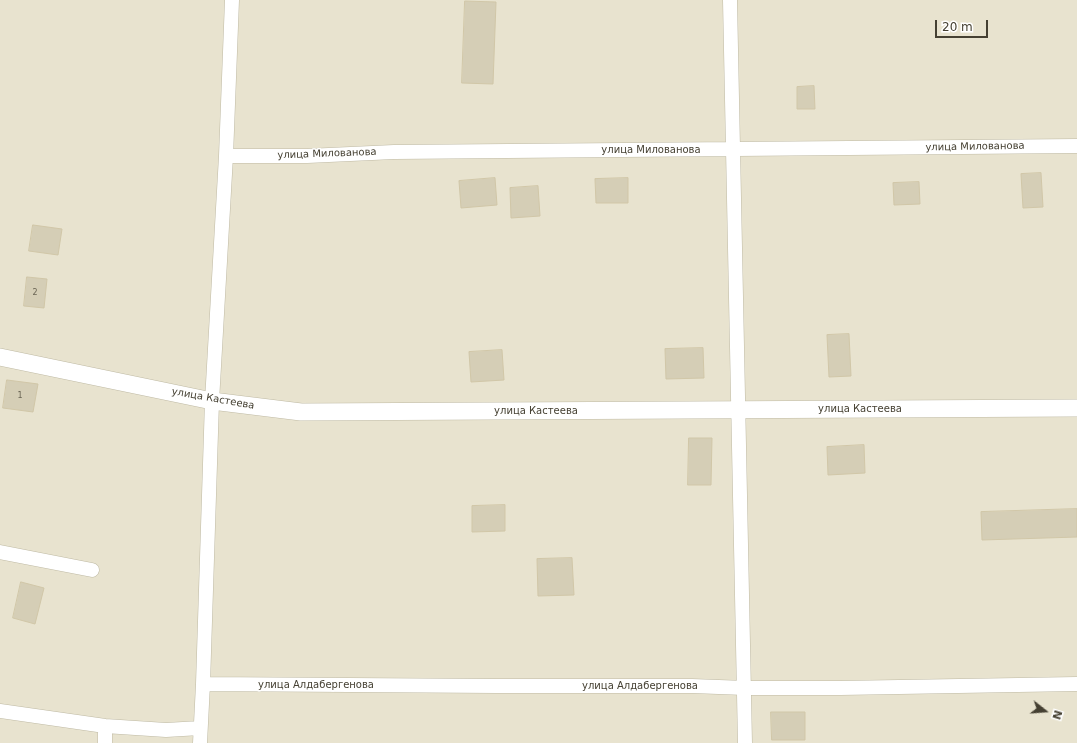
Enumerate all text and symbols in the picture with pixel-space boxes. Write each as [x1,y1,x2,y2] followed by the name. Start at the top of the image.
[937,12,990,38] scale bar
[942,20,973,34] text: 20 m
[925,140,1025,154] street label: улица Милованова
[601,144,701,156] street label: улица Милованова
[277,146,377,162] street label: улица Милованова
[32,288,38,298] house number: 2
[171,386,255,412] street label: улица Кастеева
[17,391,23,401] house number: 1
[818,403,902,415] street label: улица Кастеева
[494,405,578,417] street label: улица Кастеева
[258,679,374,691] street label: улица Алдабергенова
[582,680,698,692] street label: улица Алдабергенова
[1025,691,1065,731] north arrow
[1049,708,1065,721] text: N

